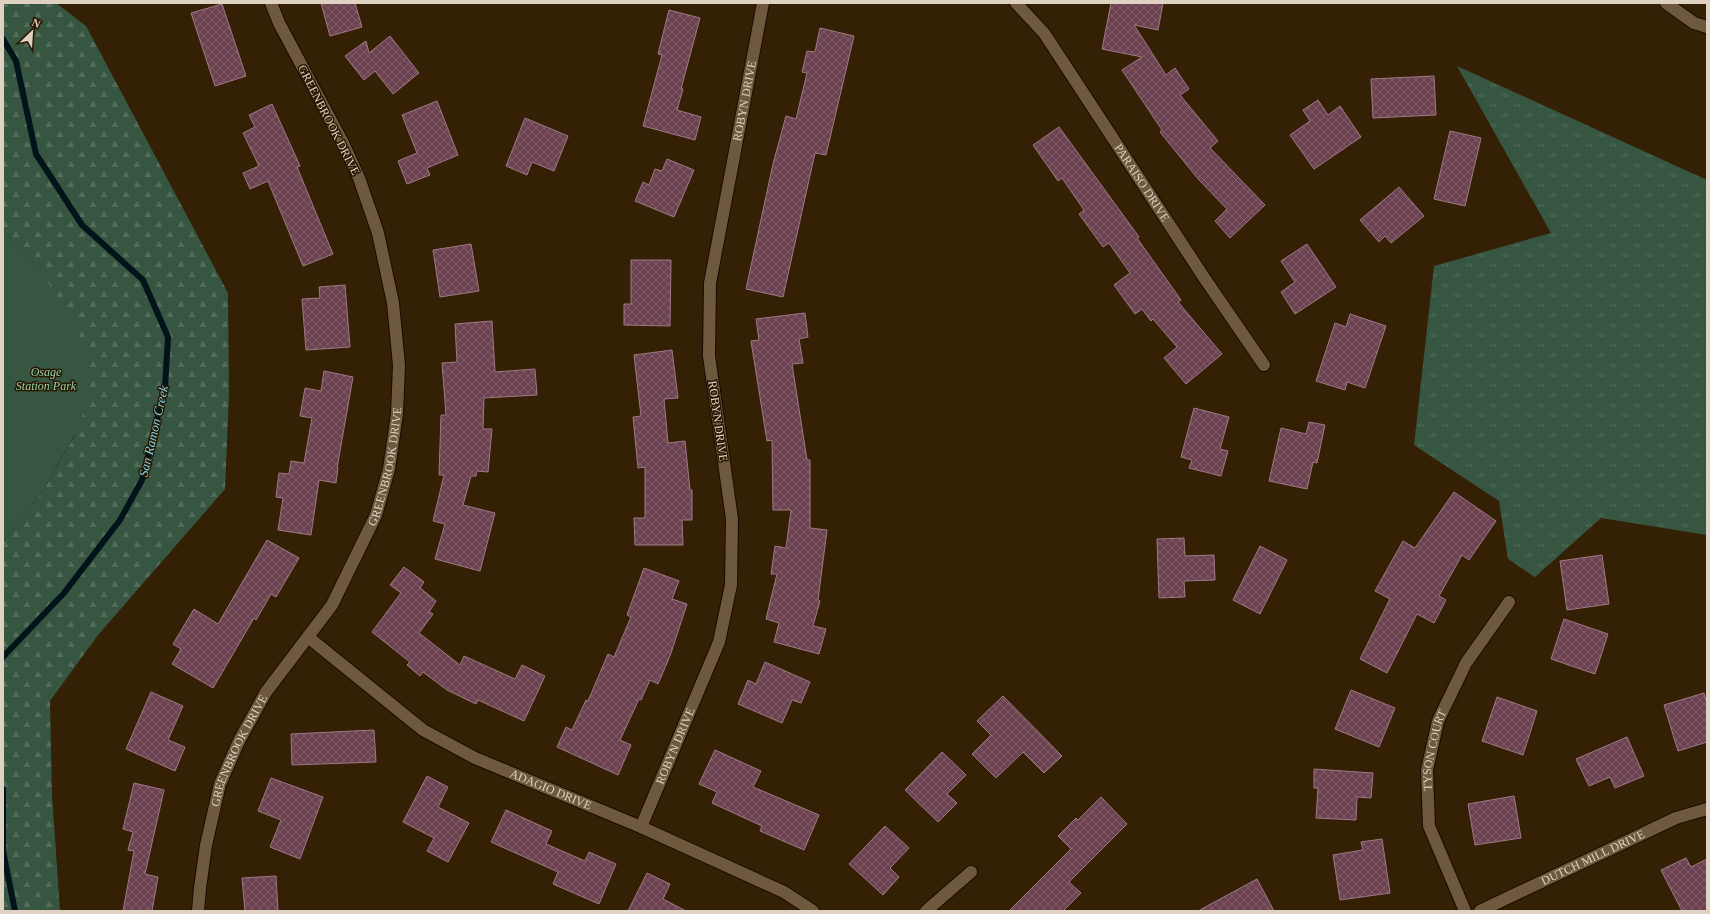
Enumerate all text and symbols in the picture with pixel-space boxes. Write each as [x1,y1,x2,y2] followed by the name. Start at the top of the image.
[12,12,52,52] north arrow
[30,16,42,30] text: N
[730,59,759,142] street label: ROBYN DRIVE
[295,63,363,177] street label: GREENBROOK DRIVE
[1112,141,1173,224] street label: PARAISO DRIVE
[16,365,77,393] park label: Osage Station Park
[705,380,731,462] street label: ROBYN DRIVE
[136,384,171,478] water label: San Ramon Creek
[365,407,404,528] street label: GREENBROOK DRIVE
[208,692,270,808] street label: GREENBROOK DRIVE
[653,706,698,786] street label: ROBYN DRIVE
[1420,707,1450,791] street label: TYSON COURT
[508,766,594,813] street label: ADAGIO DRIVE
[1539,827,1647,888] street label: DUTCH MILL DRIVE

